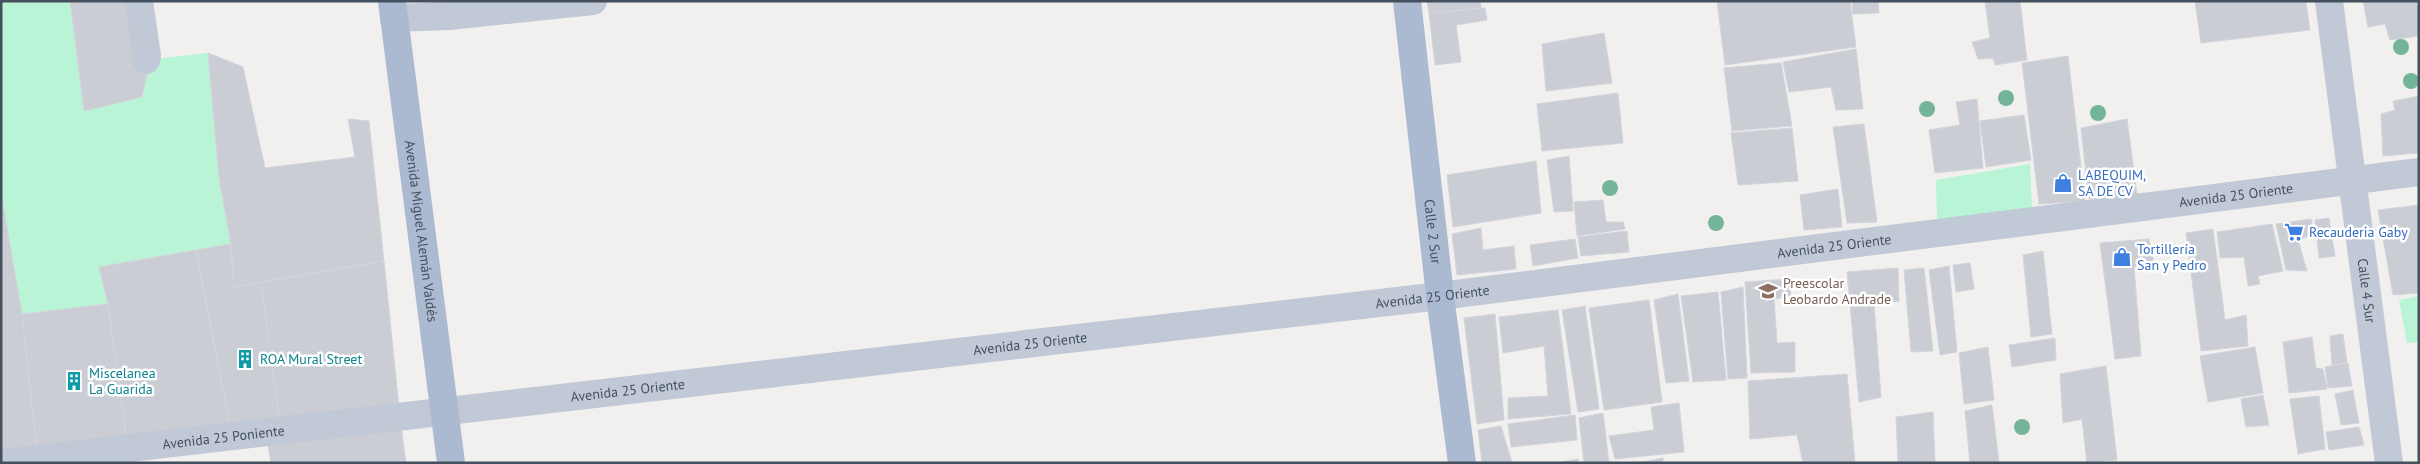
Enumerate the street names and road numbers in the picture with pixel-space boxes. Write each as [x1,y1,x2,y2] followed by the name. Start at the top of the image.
[401,139,442,323] street label: Avenida Miguel Alemán Valdés
[2178,179,2294,211] street label: Avenida 25 Oriente
[1420,198,1445,265] street label: Calle 2 Sur
[1776,230,1892,262] street label: Avenida 25 Oriente
[2354,257,2380,324] street label: Calle 4 Sur
[1374,281,1490,312] street label: Avenida 25 Oriente
[972,328,1088,359] street label: Avenida 25 Oriente
[570,375,686,406] street label: Avenida 25 Oriente
[161,421,286,453] street label: Avenida 25 Poniente

